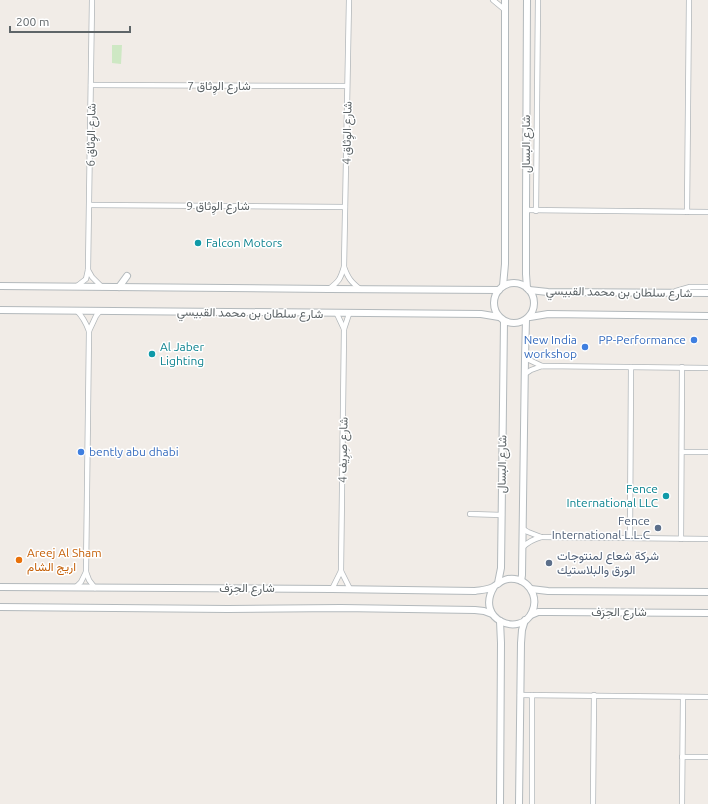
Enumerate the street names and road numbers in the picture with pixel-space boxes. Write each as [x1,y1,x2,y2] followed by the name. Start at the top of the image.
[187,79,251,95] street label: شارع الوِثاق 7
[339,101,357,165] street label: شارع الوِثاق 4
[83,103,101,167] street label: شارع الوِثاق 6
[519,115,535,173] street label: شارع البسال
[186,199,250,215] street label: شارع الوِثاق 9
[546,284,692,303] street label: شارع سلطان بن محمد القبيسي
[177,305,323,324] street label: شارع سلطان بن محمد القبيسي
[335,417,353,483] street label: شارع صِرِيف 4
[494,435,512,493] street label: شارع البسال
[219,581,275,597] street label: شارع الحِرَف
[591,605,647,621] street label: شارع الحِرَف

